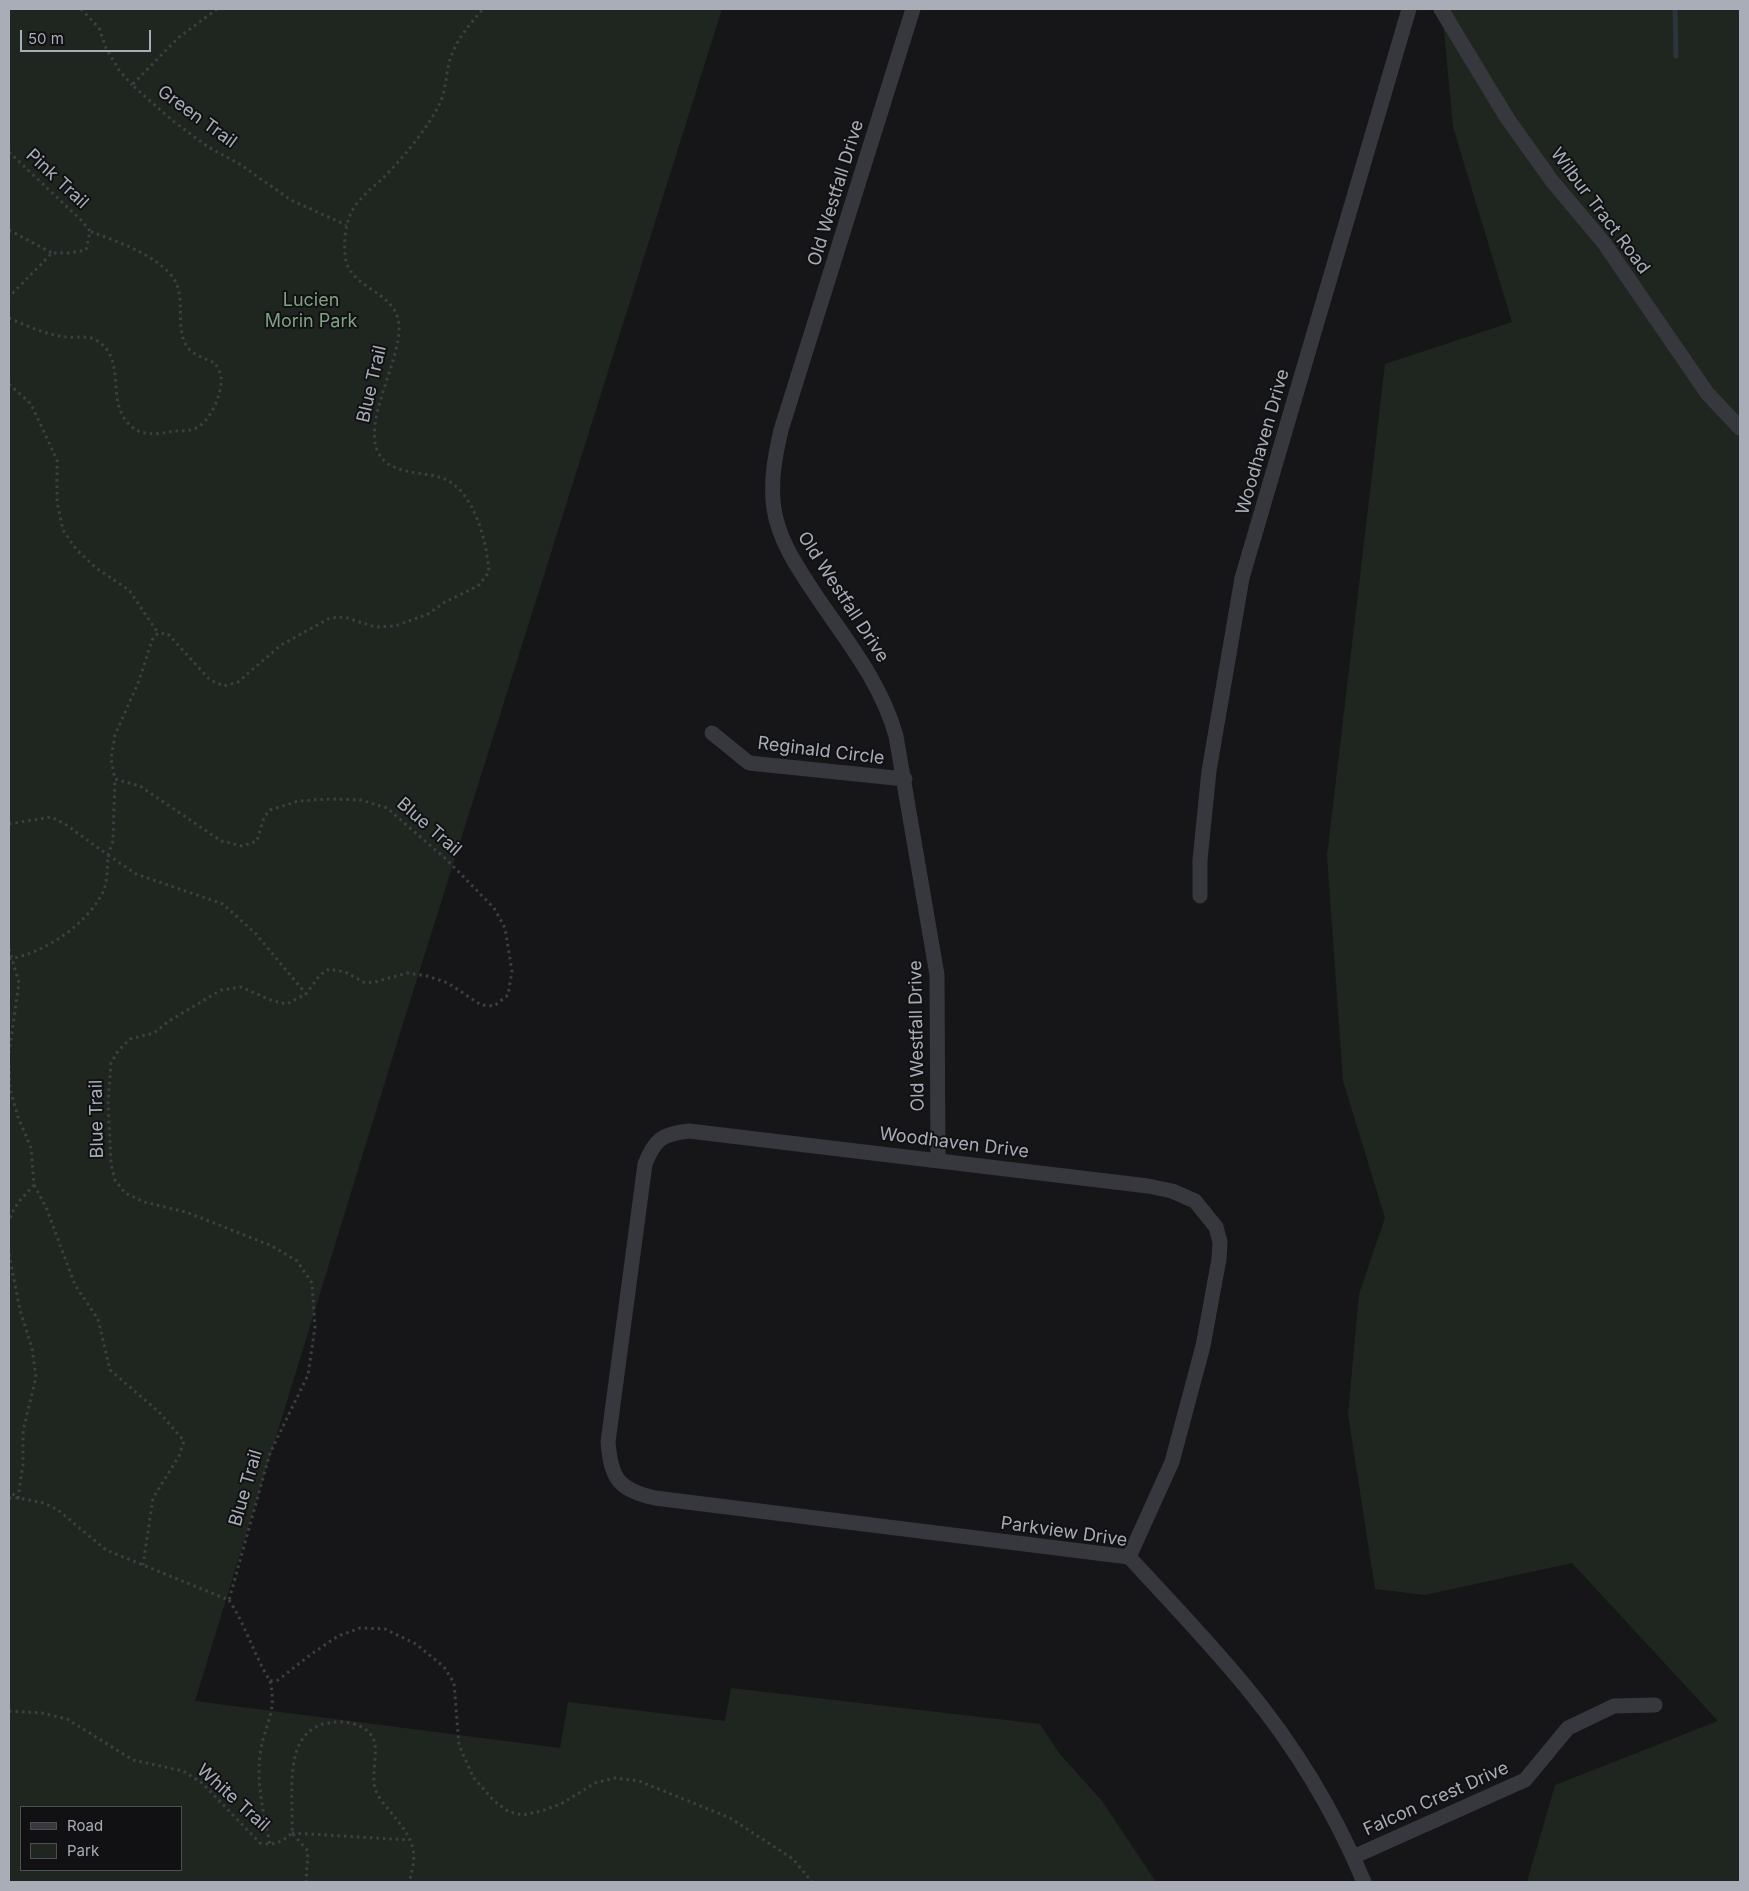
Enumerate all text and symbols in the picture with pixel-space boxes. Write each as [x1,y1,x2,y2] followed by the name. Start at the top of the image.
[22,20,154,52] scale bar
[28,29,64,48] text: 50 m
[153,81,241,153] street label: Green Trail
[804,117,868,269] street label: Old Westfall Drive
[1546,144,1654,278] street label: Wilbur Tract Road
[21,145,93,213] street label: Pink Trail
[265,290,357,332] park label: Lucien Morin Park
[353,343,391,425] street label: Blue Trail
[1232,367,1294,517] street label: Woodhaven Drive
[793,528,893,666] street label: Old Westfall Drive
[756,733,886,769] street label: Reginald Circle
[392,793,466,861] street label: Blue Trail
[905,960,929,1112] street label: Old Westfall Drive
[86,1080,108,1158] street label: Blue Trail
[878,1123,1030,1163] street label: Woodhaven Drive
[225,1447,267,1529] street label: Blue Trail
[999,1512,1129,1552] street label: Parkview Drive
[1360,1757,1512,1841] street label: Falcon Crest Drive
[192,1760,274,1836] street label: White Trail
[20,1806,182,1871] legend
[67,1816,103,1835] text: Road
[67,1841,99,1860] text: Park

